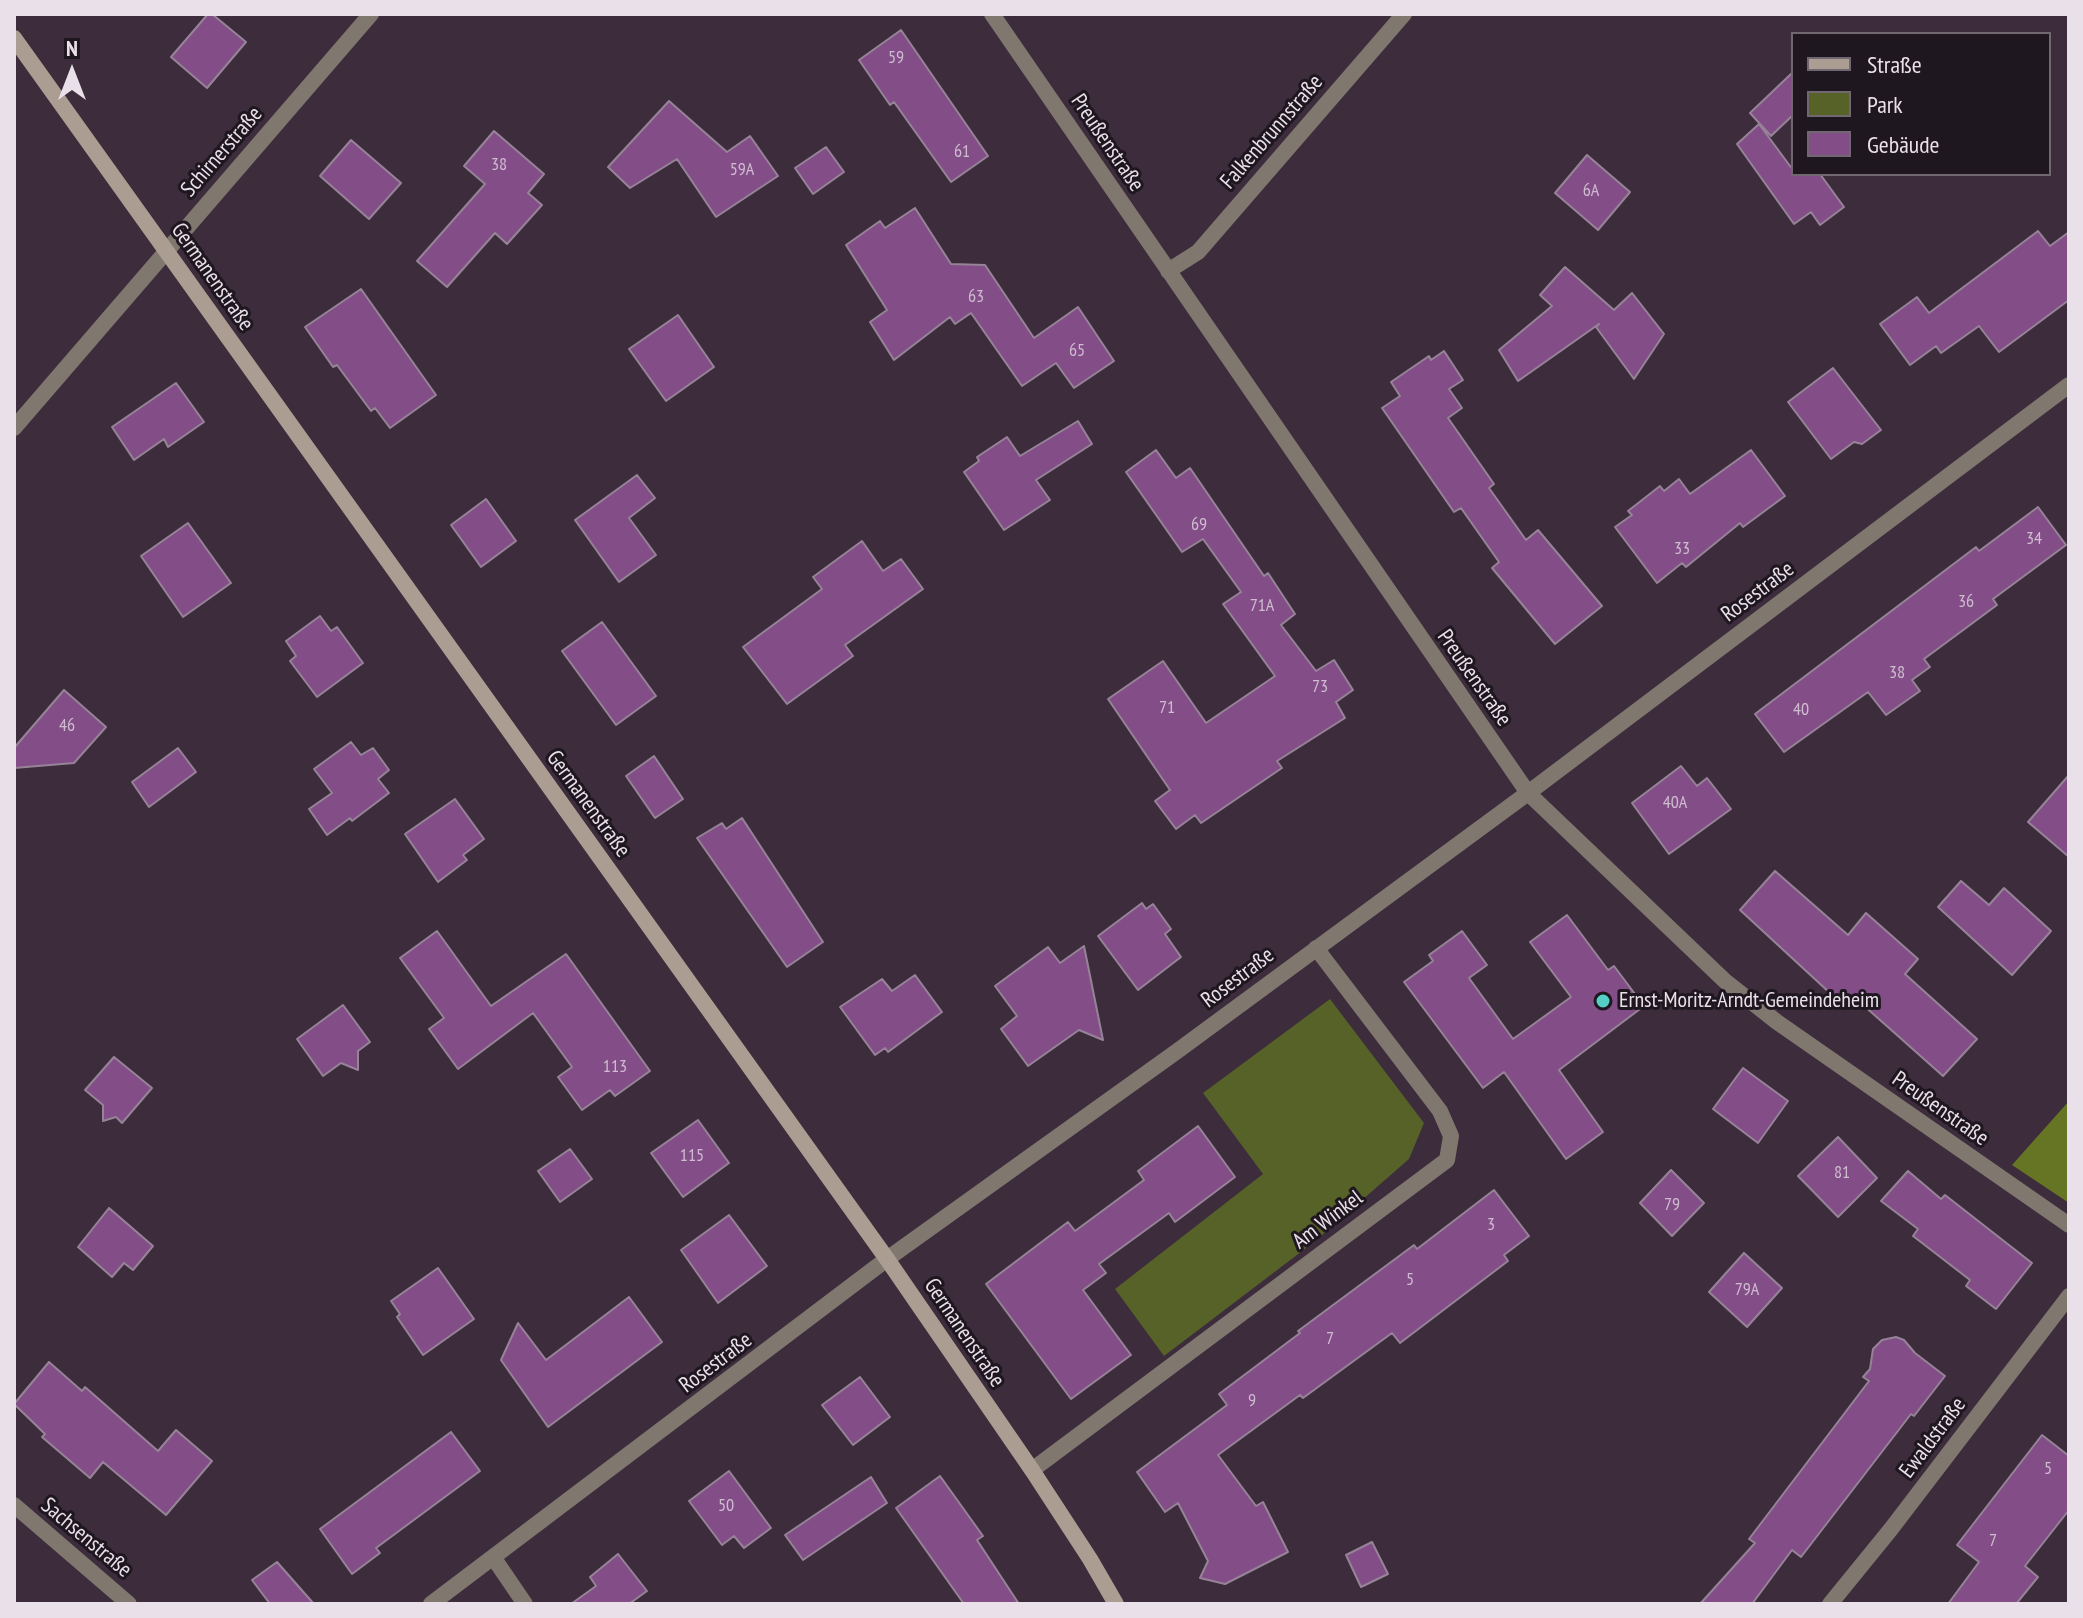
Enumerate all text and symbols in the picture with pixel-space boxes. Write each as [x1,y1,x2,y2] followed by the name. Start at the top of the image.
[32,32,112,112] north arrow
[1791,32,2051,176] legend
[66,34,78,62] text: N
[888,47,904,69] house number: 59
[1867,49,1922,80] text: Straße
[1215,70,1329,194] street label: Falkenbrunnstraße
[1065,89,1149,197] street label: Preußenstraße
[1867,89,1903,120] text: Park
[176,102,268,202] street label: Schirnerstraße
[1867,129,1939,160] text: Gebäude
[954,141,970,163] house number: 61
[491,154,507,176] house number: 38
[730,159,754,181] house number: 59A
[1583,180,1599,202] house number: 6A
[165,218,259,336] street label: Germanenstraße
[968,286,984,308] house number: 63
[1069,340,1085,362] house number: 65
[1191,514,1207,536] house number: 69
[2026,528,2042,550] house number: 34
[1674,538,1690,560] house number: 33
[1717,556,1799,628] street label: Rosestraße
[1958,591,1974,613] house number: 36
[1250,595,1274,617] house number: 71A
[1431,625,1517,731] street label: Preußenstraße
[1889,662,1905,684] house number: 38
[1312,676,1328,698] house number: 73
[1159,697,1175,719] house number: 71
[1793,699,1809,721] house number: 40
[59,715,75,737] house number: 46
[540,745,636,863] street label: Germanenstraße
[1663,792,1687,814] house number: 40A
[1197,942,1279,1014] street label: Rosestraße
[1619,988,1879,1014] place label: Ernst-Moritz-Arndt-Gemeindeheim
[1594,992,1612,1010] marker: Ernst-Moritz-Arndt-Gemeindeheim
[603,1056,627,1078] house number: 113
[1887,1066,1993,1152] street label: Preußenstraße
[680,1145,704,1167] house number: 115
[1834,1162,1850,1184] house number: 81
[1288,1185,1368,1255] street label: Am Winkel
[1664,1194,1680,1216] house number: 79
[1487,1214,1495,1236] house number: 3
[1406,1269,1414,1291] house number: 5
[918,1274,1010,1392] street label: Germanenstraße
[1735,1279,1759,1301] house number: 79A
[675,1327,757,1399] street label: Rosestraße
[1326,1328,1334,1350] house number: 7
[1248,1390,1256,1412] house number: 9
[1894,1393,1972,1483] street label: Ewaldstraße
[2044,1458,2052,1480] house number: 5
[35,1493,137,1583] street label: Sachsenstraße
[718,1495,734,1517] house number: 50
[1989,1530,1997,1552] house number: 7

